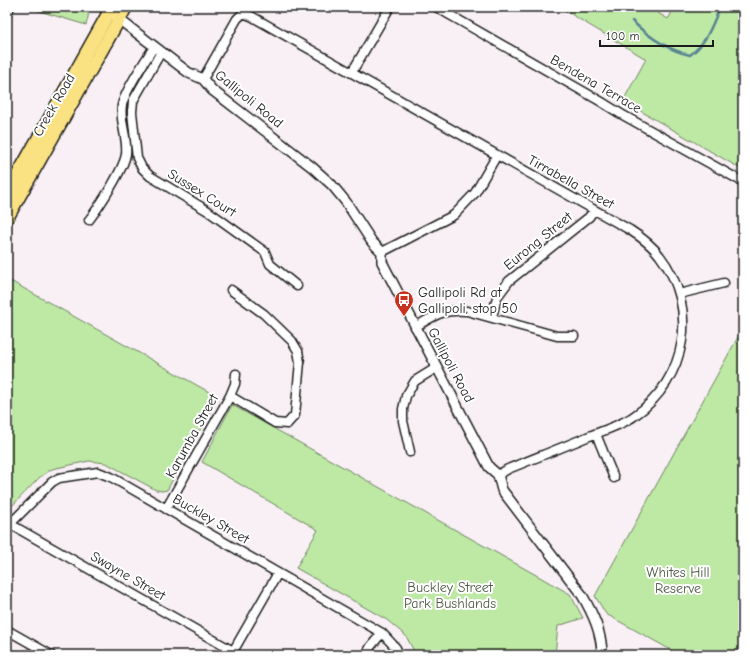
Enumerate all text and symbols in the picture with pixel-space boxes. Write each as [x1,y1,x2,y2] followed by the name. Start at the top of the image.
[600,22,713,48] scale bar
[606,29,639,43] text: 100 m
[547,51,645,117] street label: Bendena Terrace
[212,66,286,132] street label: Gallipoli Road
[29,71,79,139] street label: Creek Road
[525,151,618,213] street label: Tirrabella Street
[165,165,240,221] street label: Sussex Court
[500,208,576,274] street label: Eurong Street
[418,284,518,317] place label: Gallipoli Rd at Gallipoli, stop 50
[393,289,415,317] bus stop icon: Gallipoli Rd at Gallipoli, stop 50
[424,325,478,405] street label: Gallipoli Road
[162,390,223,481] street label: Karumba Street
[170,490,253,548] street label: Buckley Street
[87,548,169,605] street label: Swayne Street
[646,564,710,597] park label: Whites Hill Reserve
[404,579,496,612] park label: Buckley Street Park Bushlands

